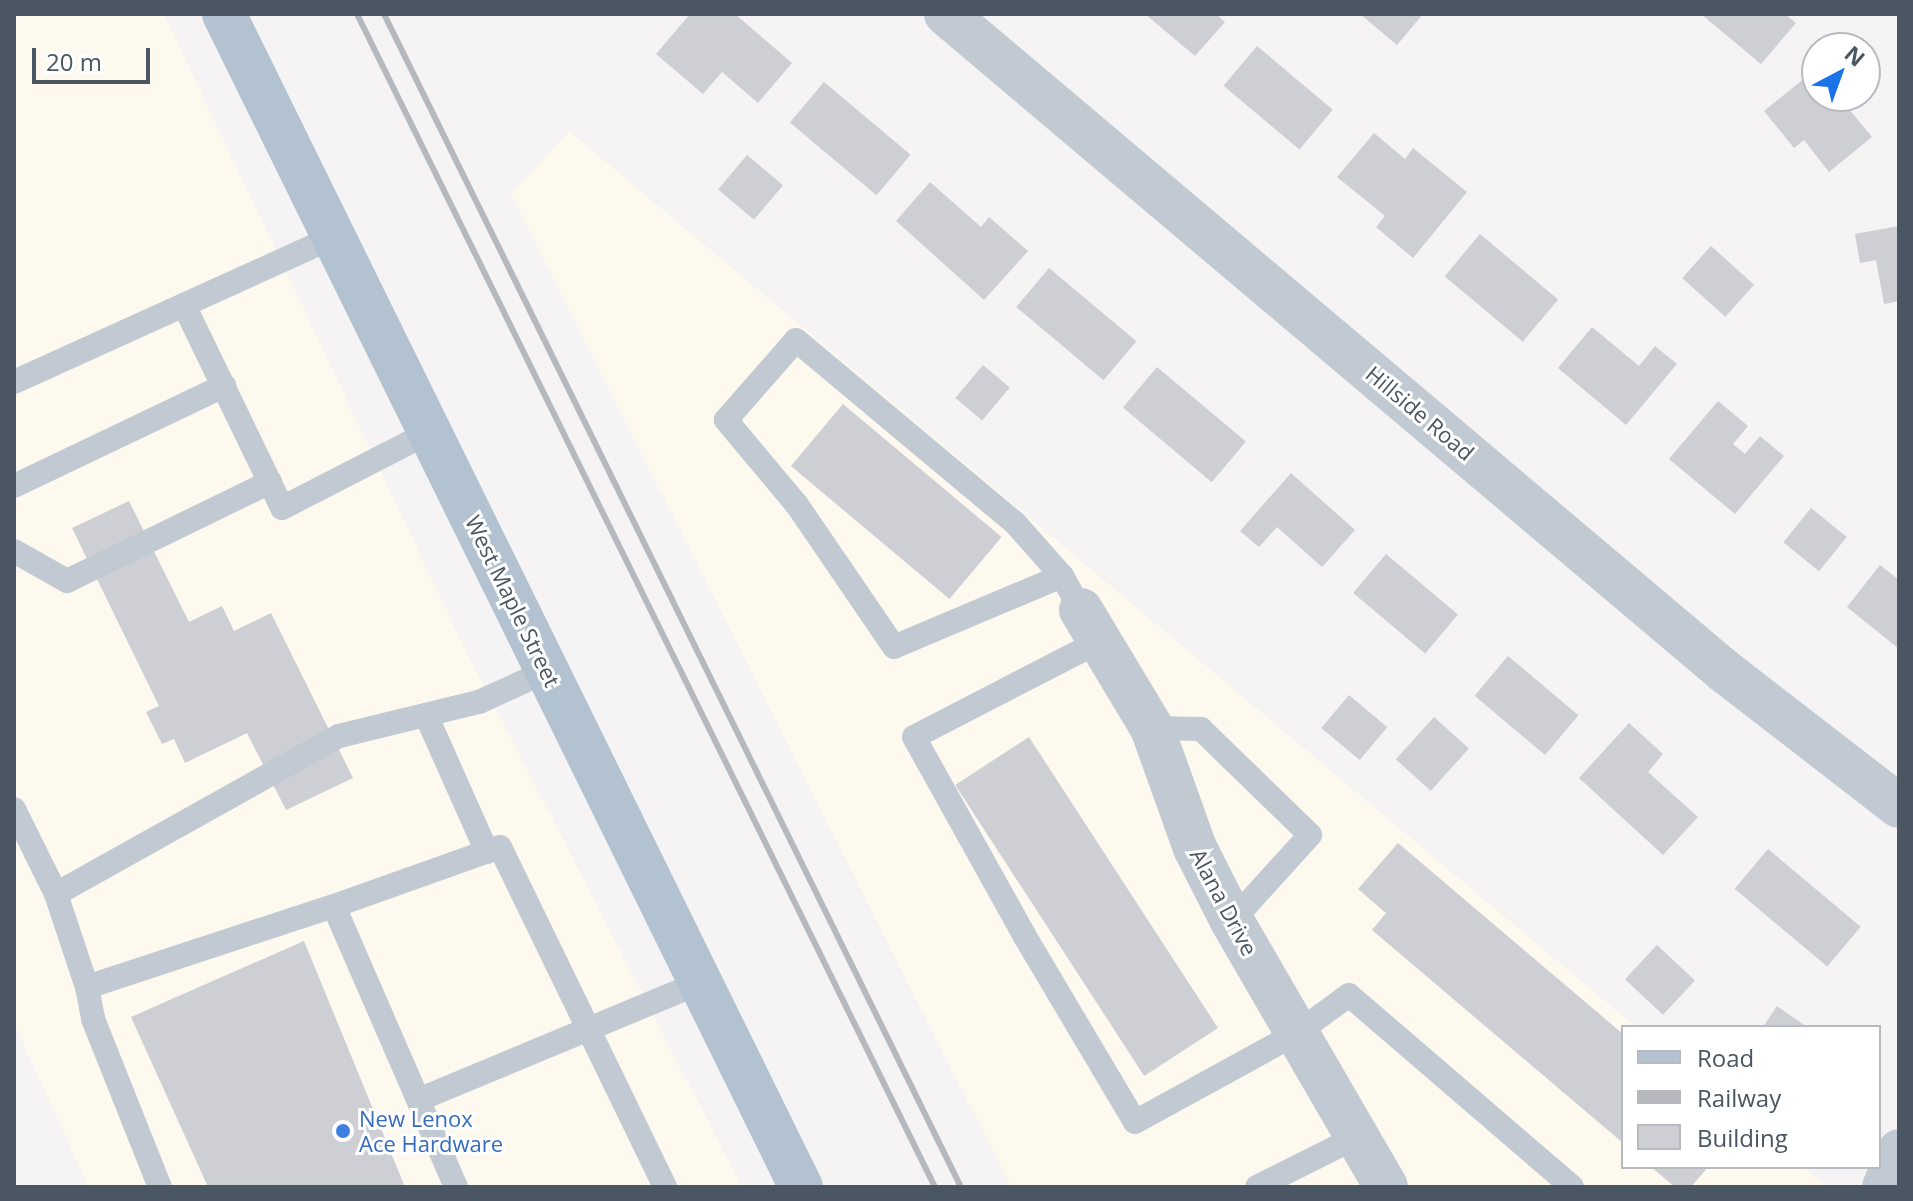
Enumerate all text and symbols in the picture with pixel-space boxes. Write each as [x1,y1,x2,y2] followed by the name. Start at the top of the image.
[36,32,154,82] scale bar
[1801,32,1881,112] north arrow
[1839,38,1872,73] text: N
[46,45,102,78] text: 20 m
[1361,360,1479,466] street label: Hillside Road
[460,511,566,691] street label: West Maple Street
[1185,844,1263,960] street label: Alana Drive
[1621,1025,1881,1169] legend
[1697,1041,1754,1074] text: Road
[1697,1081,1781,1114] text: Railway
[359,1105,503,1156] place label: New Lenox Ace Hardware
[1697,1121,1788,1154] text: Building
[334,1122,352,1140] marker: New Lenox Ace Hardware

